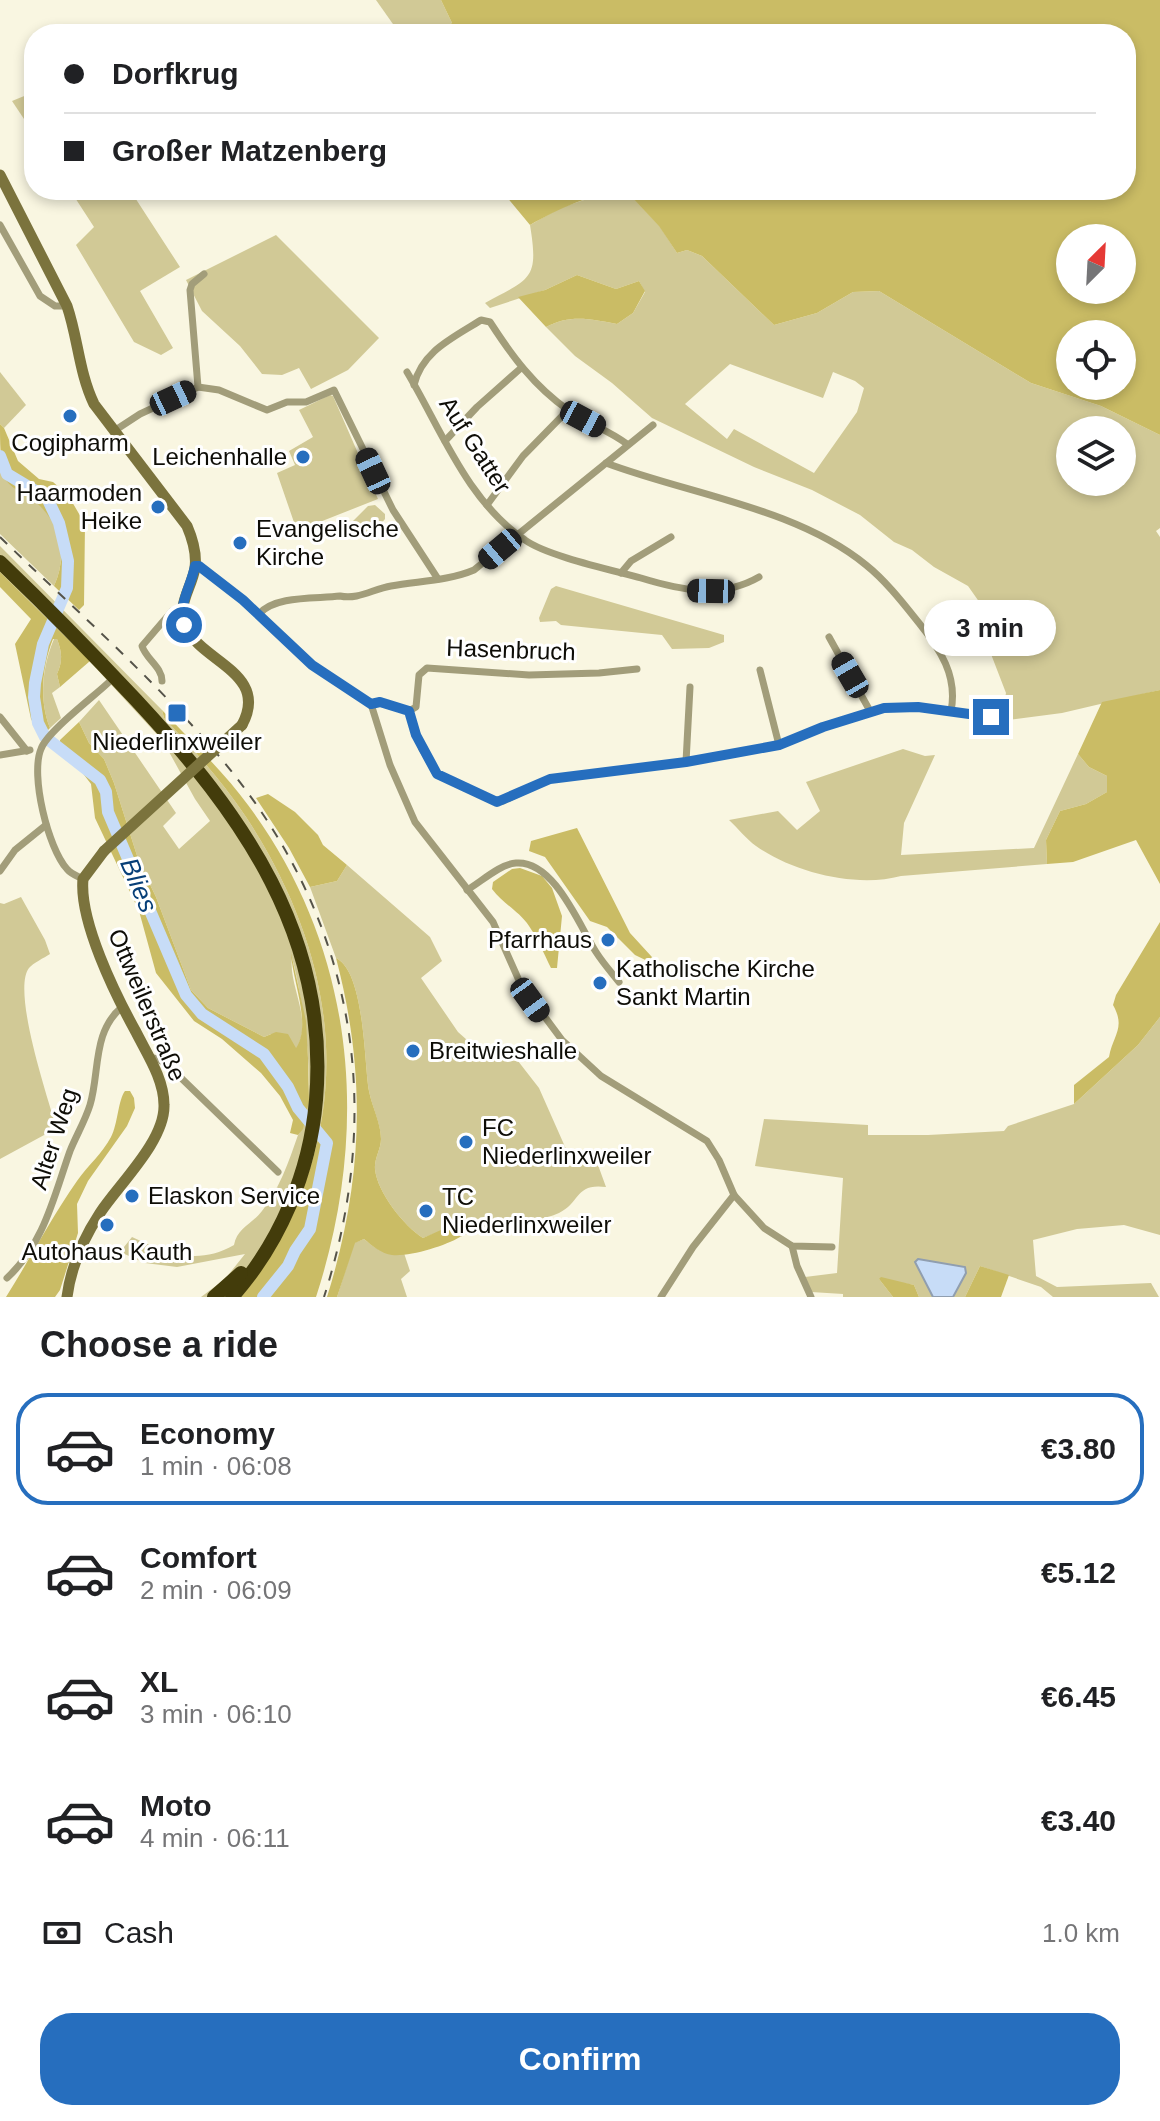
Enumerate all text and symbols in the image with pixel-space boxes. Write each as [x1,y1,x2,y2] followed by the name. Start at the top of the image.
[112,57,239,90] text: Dorfkrug
[112,134,387,167] text: Großer Matzenberg
[1056,224,1136,304] north arrow
[1056,224,1136,496] map controls
[1056,320,1136,400] button: locate
[146,377,200,419] car
[434,392,517,498] street label: Auf Gatter
[556,397,610,441] car
[61,407,79,425] marker: Cogipharm
[1056,416,1136,496] button: layers
[11,429,129,456] place label: Cogipharm
[152,443,287,470] place label: Leichenhalle
[352,444,394,498] car
[294,448,312,466] marker: Leichenhalle
[17,479,142,534] place label: Haarmoden Heike
[149,498,167,516] marker: Haarmoden Heike
[256,515,399,570] place label: Evangelische Kirche
[474,524,526,574] car
[231,534,249,552] marker: Evangelische Kirche
[687,579,735,603] car
[925,601,1057,657] callout: 3 min
[166,607,202,643] route start
[956,613,1024,643] text: 3 min
[446,634,576,665] street label: Hasenbruch
[828,648,872,702] car
[973,699,1009,735] route end
[166,702,188,724] marker: Niederlinxweiler
[92,728,262,755] place label: Niederlinxweiler
[114,853,164,917] water label: Blies
[103,925,192,1085] street label: Ottweilerstraße
[488,926,592,953] place label: Pfarrhaus
[599,931,617,949] marker: Pfarrhaus
[616,955,815,1010] place label: Katholische Kirche Sankt Martin
[506,974,554,1026] car
[591,974,609,992] marker: Katholische Kirche Sankt Martin
[429,1037,577,1064] place label: Breitwieshalle
[404,1042,422,1060] marker: Breitwieshalle
[24,1085,83,1193] street label: Alter Weg
[482,1114,651,1169] place label: FC Niederlinxweiler
[457,1133,475,1151] marker: FC Niederlinxweiler
[148,1182,320,1209] place label: Elaskon Service
[442,1183,611,1238] place label: TC Niederlinxweiler
[123,1187,141,1205] marker: Elaskon Service
[417,1202,435,1220] marker: TC Niederlinxweiler
[98,1216,116,1234] marker: Autohaus Kauth
[22,1238,192,1265] place label: Autohaus Kauth
[40,1324,278,1365] text: Choose a ride
[44,1413,116,1485] icon: car
[140,1417,275,1450] text: Economy
[1041,1432,1116,1465] text: €3.80
[140,1451,292,1481] text: 1 min · 06:08
[44,1537,116,1609] icon: car
[140,1541,257,1574] text: Comfort
[1041,1556,1116,1589] text: €5.12
[140,1575,292,1605] text: 2 min · 06:09
[44,1661,116,1733] icon: car
[140,1665,178,1698] text: XL
[1041,1680,1116,1713] text: €6.45
[140,1699,292,1729] text: 3 min · 06:10
[44,1785,116,1857] icon: car
[140,1789,212,1822] text: Moto
[1041,1804,1116,1837] text: €3.40
[140,1823,290,1853] text: 4 min · 06:11
[40,1911,84,1955] icon: cash
[104,1916,174,1949] text: Cash
[1042,1918,1120,1948] text: 1.0 km
[40,2013,1120,2105] button: Confirm

